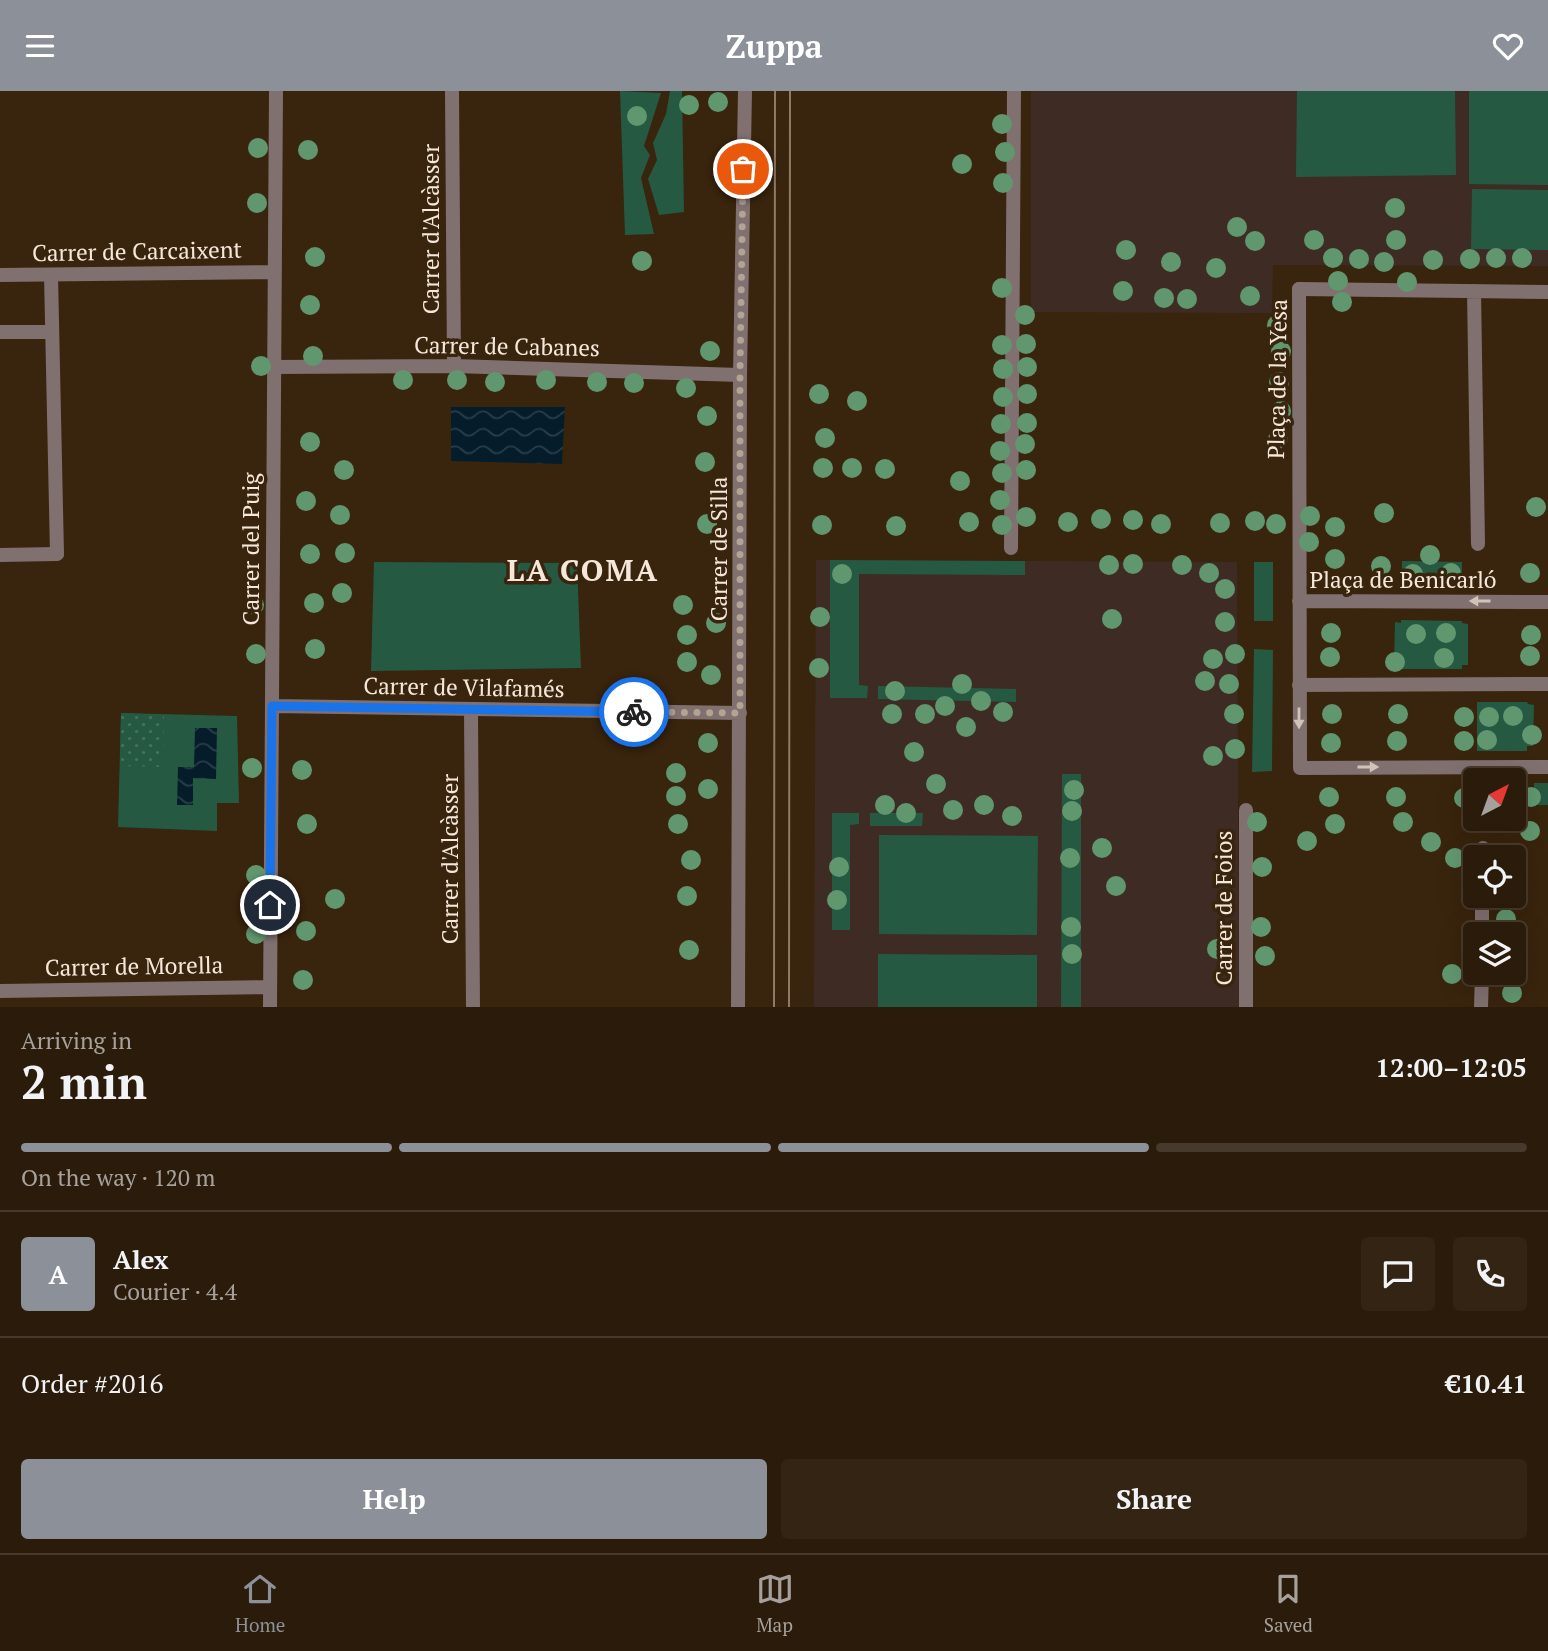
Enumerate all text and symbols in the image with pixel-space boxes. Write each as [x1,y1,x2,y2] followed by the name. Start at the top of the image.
[726,25,823,67] text: Zuppa
[21,27,59,65] icon: menu
[1489,27,1527,65] icon: heart
[713,139,773,199] pin
[415,144,446,314] street label: Carrer d'Alcàsser
[724,150,762,188] icon: bag
[32,234,243,268] street label: Carrer de Carcaixent
[1260,298,1294,459] street label: Plaça de la Yesa
[414,329,600,363] street label: Carrer de Cabanes
[235,472,266,625] street label: Carrer del Puig
[703,476,734,621] street label: Carrer de Silla
[507,550,659,590] district label: LA COMA
[1309,564,1497,595] street label: Plaça de Benicarló
[1469,595,1491,607] one-way arrow
[363,670,565,704] street label: Carrer de Vilafamés
[599,677,669,747] courier
[615,693,653,731] icon: bike
[1293,707,1305,729] one-way arrow
[1357,761,1379,773] one-way arrow
[1463,768,1526,831] north arrow
[1463,768,1526,985] map controls
[434,774,465,944] street label: Carrer d'Alcàsser
[1208,831,1239,985] street label: Carrer de Foios
[1463,845,1526,908] button: locate
[240,875,300,935] pin
[251,886,289,924] icon: home
[1463,922,1526,985] button: layers
[44,949,224,983] street label: Carrer de Morella
[21,1025,132,1056] text: Arriving in
[1375,1050,1527,1084] text: 12:00–12:05
[21,1051,147,1112] text: 2 min
[21,1162,215,1193] text: On the way · 120 m
[1361,1237,1435,1311] button: chat
[1453,1237,1527,1311] button: phone
[113,1242,169,1276] text: Alex
[49,1257,67,1291] text: A
[113,1276,237,1307] text: Courier · 4.4
[21,1366,163,1400] text: Order #2016
[1446,1366,1527,1400] text: €10.41
[21,1459,767,1539] button: Help
[781,1459,1527,1539] button: Share
[235,1570,285,1637] tab: Home
[756,1570,794,1637] tab: Map
[1264,1570,1313,1637] tab: Saved

